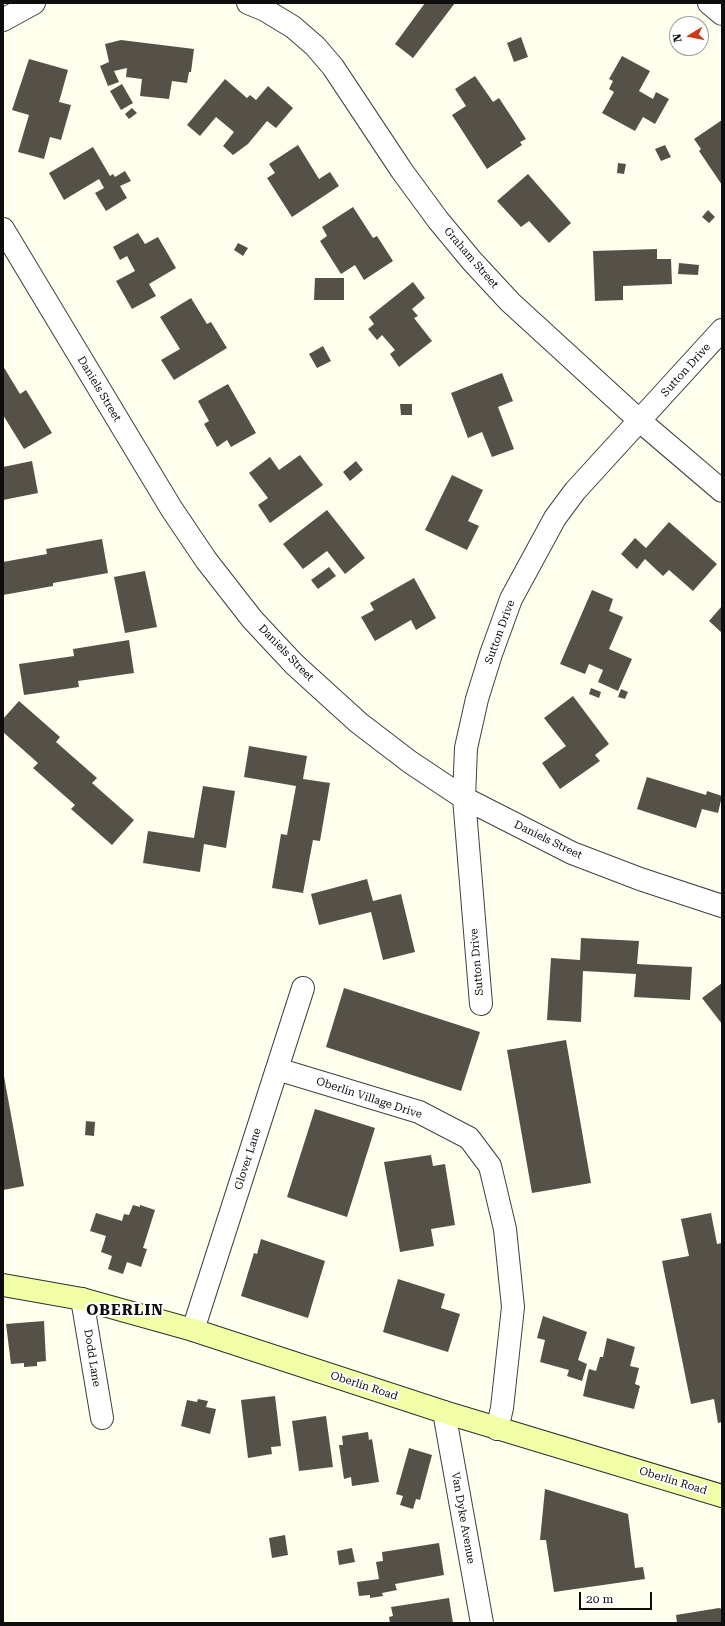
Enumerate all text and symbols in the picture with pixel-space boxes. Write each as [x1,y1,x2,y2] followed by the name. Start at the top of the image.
[669,16,709,56] north arrow
[671,33,685,43] text: N
[441,225,501,291] street label: Graham Street
[659,341,713,399] street label: Sutton Drive
[74,354,124,424] street label: Daniels Street
[482,598,518,666] street label: Sutton Drive
[256,622,316,684] street label: Daniels Street
[512,818,584,862] street label: Daniels Street
[467,928,487,996] street label: Sutton Drive
[314,1075,424,1121] street label: Oberlin Village Drive
[232,1127,264,1191] street label: Glover Lane
[86,1302,164,1320] district label: OBERLIN
[81,1328,103,1388] street label: Dodd Lane
[329,1369,399,1403] street label: Oberlin Road
[638,1464,708,1498] street label: Oberlin Road
[448,1471,478,1565] street label: Van Dyke Avenue
[581,1584,654,1610] scale bar
[586,1592,613,1606] text: 20 m

